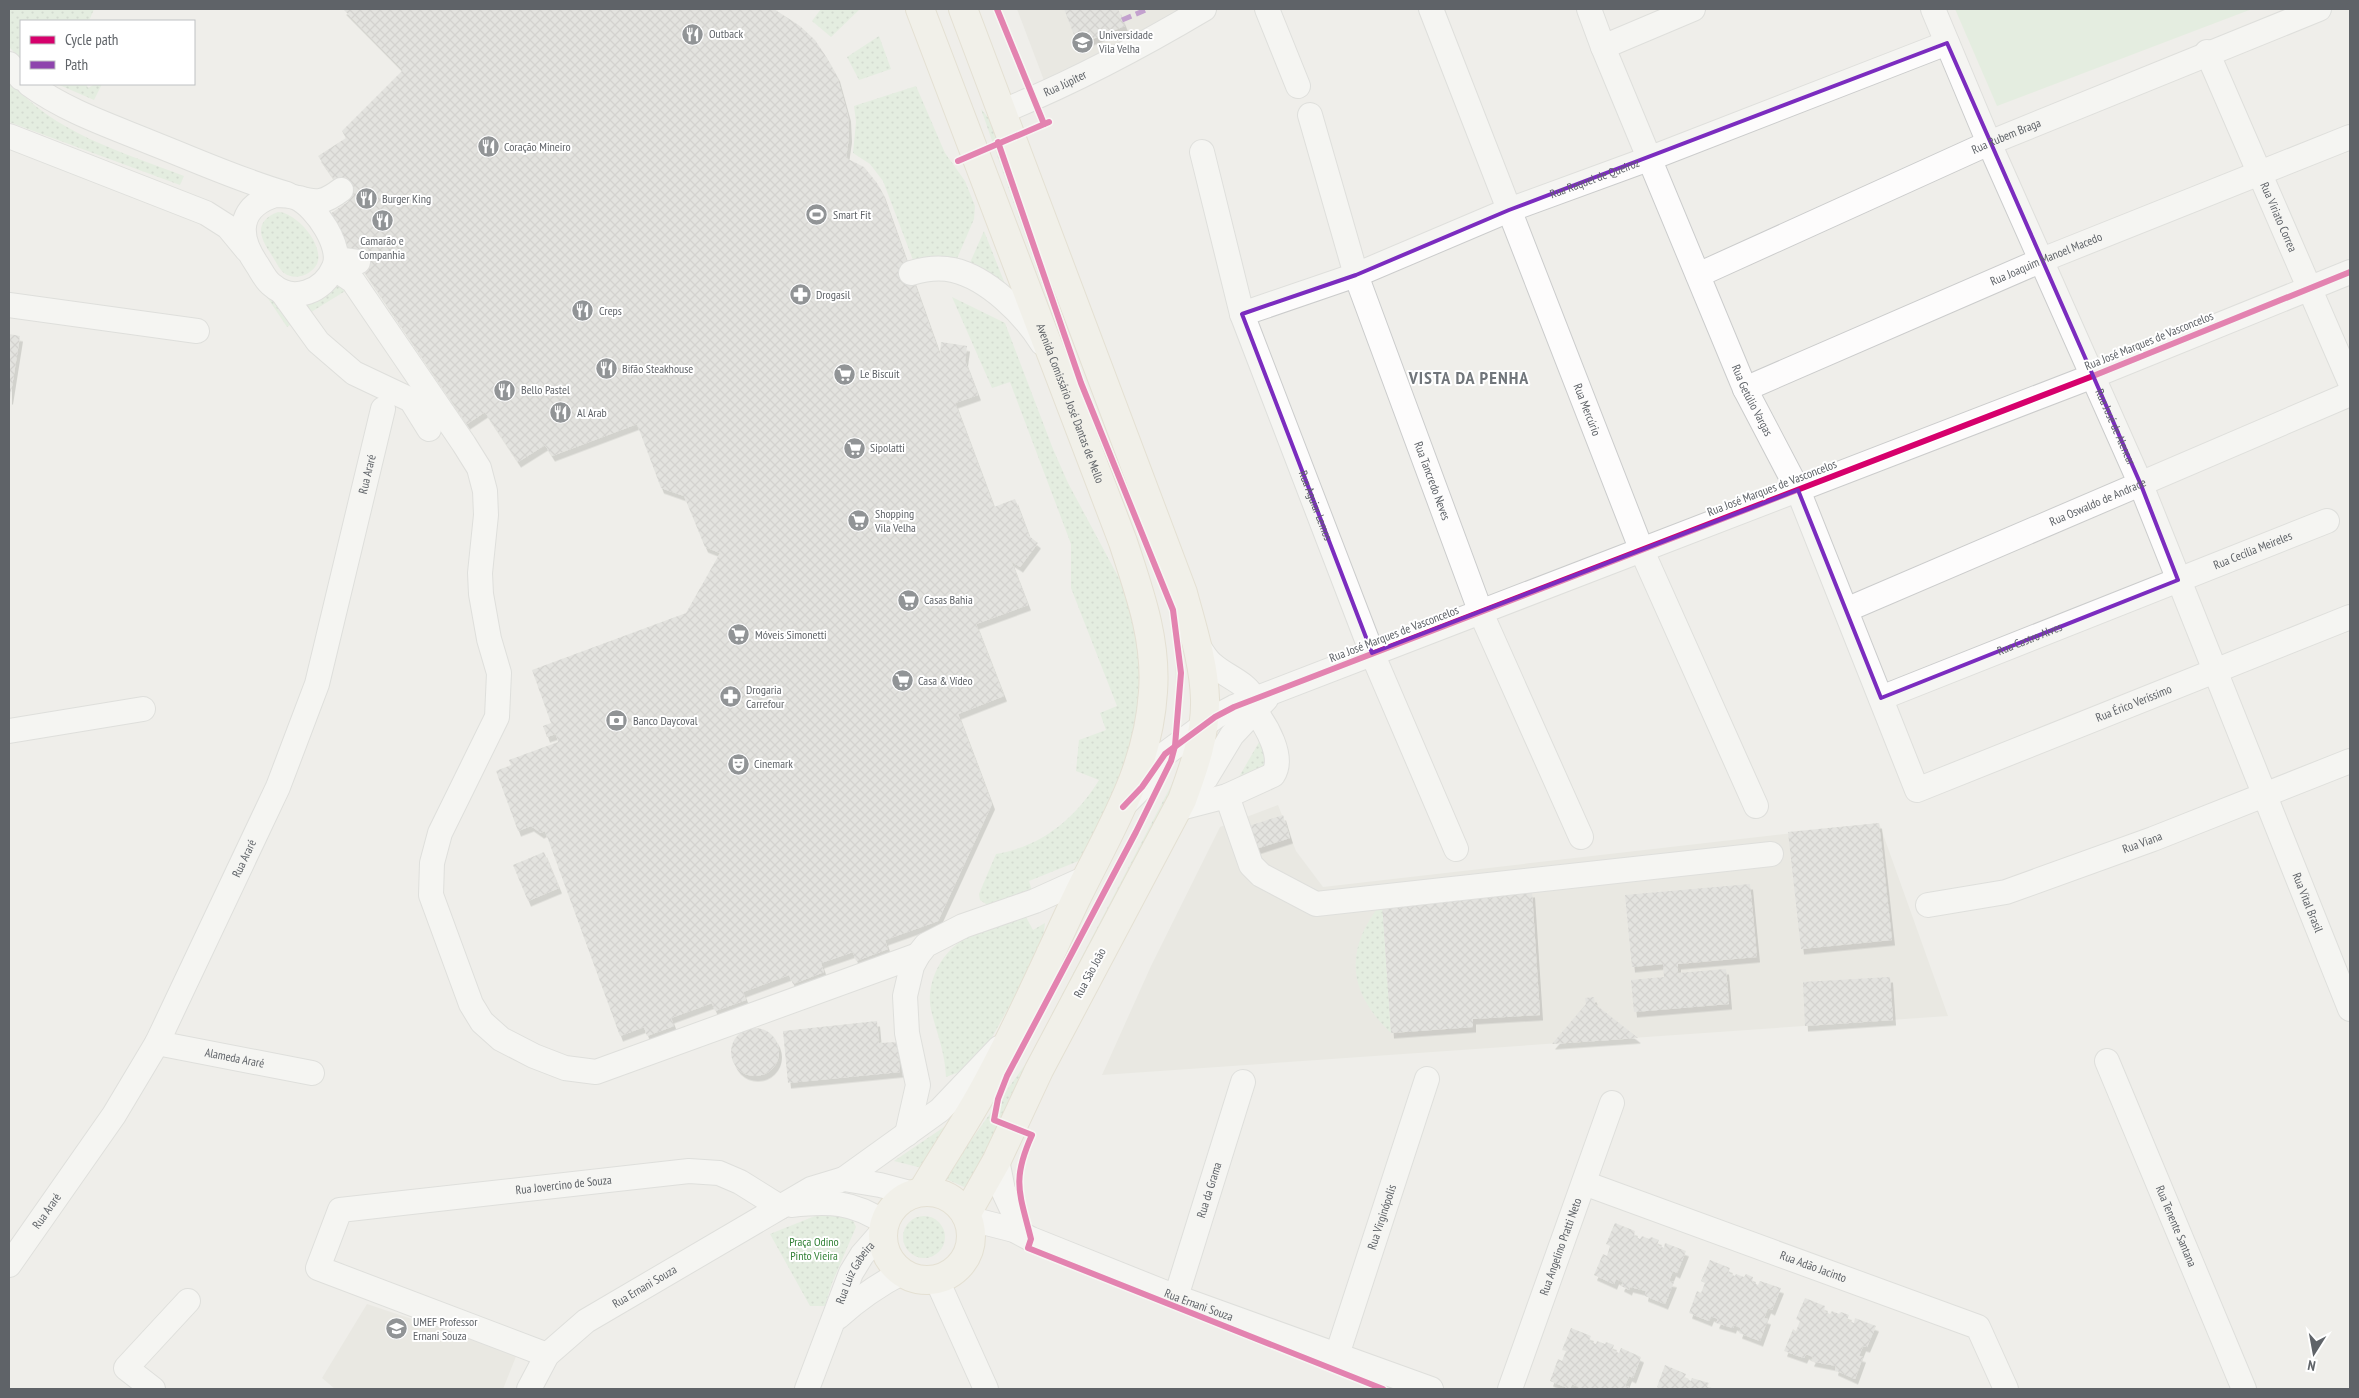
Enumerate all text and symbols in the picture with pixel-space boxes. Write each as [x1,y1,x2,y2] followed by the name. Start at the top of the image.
[20,20,195,85] legend
[681,22,705,46] restaurant icon: Outback
[709,26,743,41] place label: Outback
[1098,27,1153,56] place label: Universidade Vila Velha
[65,30,118,49] text: Cycle path
[1071,30,1095,54] school or university icon: Universidade Vila Velha
[65,55,88,74] text: Path
[1041,66,1090,100] street label: Rua Júpiter
[1969,115,2043,157] street label: Rua Rubem Braga
[476,135,500,159] restaurant icon: Coração Mineiro
[504,139,571,154] place label: Coração Mineiro
[1548,155,1641,201] street label: Rua Raquel de Queiroz
[2257,180,2301,254] street label: Rua Viriato Correa
[354,187,378,211] restaurant icon: Burger King
[382,191,431,206] place label: Burger King
[805,203,829,227] sports icon: Smart Fit
[833,207,872,222] place label: Smart Fit
[370,208,394,232] restaurant icon: Camarão e Companhia
[1988,229,2104,289] street label: Rua Joaquim Manoel Macedo
[359,233,405,262] place label: Camarão e Companhia
[788,283,812,307] pharmacy icon: Drogasil
[816,287,850,302] place label: Drogasil
[571,299,595,323] restaurant icon: Creps
[599,303,622,318] place label: Creps
[2082,308,2215,373] street label: Rua José Marques de Vasconcelos
[1033,321,1108,485] street label: Avenida Comissário José Dantas de Mello
[594,357,618,381] restaurant icon: Bifão Steakhouse
[622,361,693,376] place label: Bifão Steakhouse
[832,362,856,386] supermarket icon: Le Biscuit
[1729,362,1776,438] street label: Rua Getúlio Vargas
[860,366,900,381] place label: Le Biscuit
[1408,366,1529,389] district label: VISTA DA PENHA
[493,378,517,402] restaurant icon: Bello Pastel
[1571,381,1604,438] street label: Rua Mercúrio
[521,382,570,397] place label: Bello Pastel
[2092,386,2139,468] street label: Rua José de Alencar
[549,401,573,425] restaurant icon: Al Arab
[577,405,607,420] place label: Al Arab
[842,436,866,460] supermarket icon: Sipolatti
[1411,439,1454,522] street label: Rua Tancredo Neves
[870,440,905,455] place label: Sipolatti
[355,453,379,495] street label: Rua Araré
[1705,456,1839,519] street label: Rua José Marques de Vasconcelos
[1296,468,1336,542] street label: Rua Aguiar Lemos
[2047,474,2148,529] street label: Rua Oswaldo de Andrade
[874,506,916,535] place label: Shopping Vila Velha
[847,509,871,533] supermarket icon: Shopping Vila Velha
[2211,528,2294,572] street label: Rua Cecília Meireles
[896,588,920,612] supermarket icon: Casas Bahia
[924,592,973,607] place label: Casas Bahia
[1327,602,1461,665] street label: Rua José Marques de Vasconcelos
[1995,619,2064,658] street label: Rua Castro Alves
[727,623,751,647] supermarket icon: Móveis Simonetti
[755,627,827,642] place label: Móveis Simonetti
[890,669,914,693] supermarket icon: Casa & Vídeo
[918,673,973,688] place label: Casa & Vídeo
[2093,681,2174,725] street label: Rua Érico Veríssimo
[746,682,785,711] place label: Drogaria Carrefour
[718,685,742,709] pharmacy icon: Drogaria Carrefour
[605,709,629,733] bank icon: Banco Daycoval
[633,713,698,728] place label: Banco Daycoval
[726,752,750,776] theatre icon: Cinemark
[754,756,793,771] place label: Cinemark
[2120,828,2164,856] street label: Rua Viana
[228,837,259,880] street label: Rua Araré
[2289,870,2327,935] street label: Rua Vital Brasil
[1070,945,1109,1000] street label: Rua São João
[204,1044,266,1071] street label: Alameda Araré
[1193,1160,1225,1220] street label: Rua da Grama
[515,1172,613,1197] street label: Rua Jovercino de Souza
[1364,1182,1399,1251] street label: Rua Virginópolis
[2153,1183,2200,1269] street label: Rua Tenente Santana
[29,1190,64,1231] street label: Rua Araré
[1536,1196,1585,1297] street label: Rua Angelino Pratti Neto
[789,1234,839,1263] park label: Praça Odino Pinto Vieira
[832,1238,878,1306] street label: Rua Luiz Gabeira
[1778,1247,1849,1285] street label: Rua Adão Jacinto
[609,1261,679,1311] street label: Rua Ernani Souza
[1162,1285,1235,1324] street label: Rua Ernani Souza
[413,1314,478,1343] place label: UMEF Professor Ernani Souza
[385,1317,409,1341] school or university icon: UMEF Professor Ernani Souza
[2289,1328,2339,1378] north arrow
[2306,1356,2317,1375] text: N

